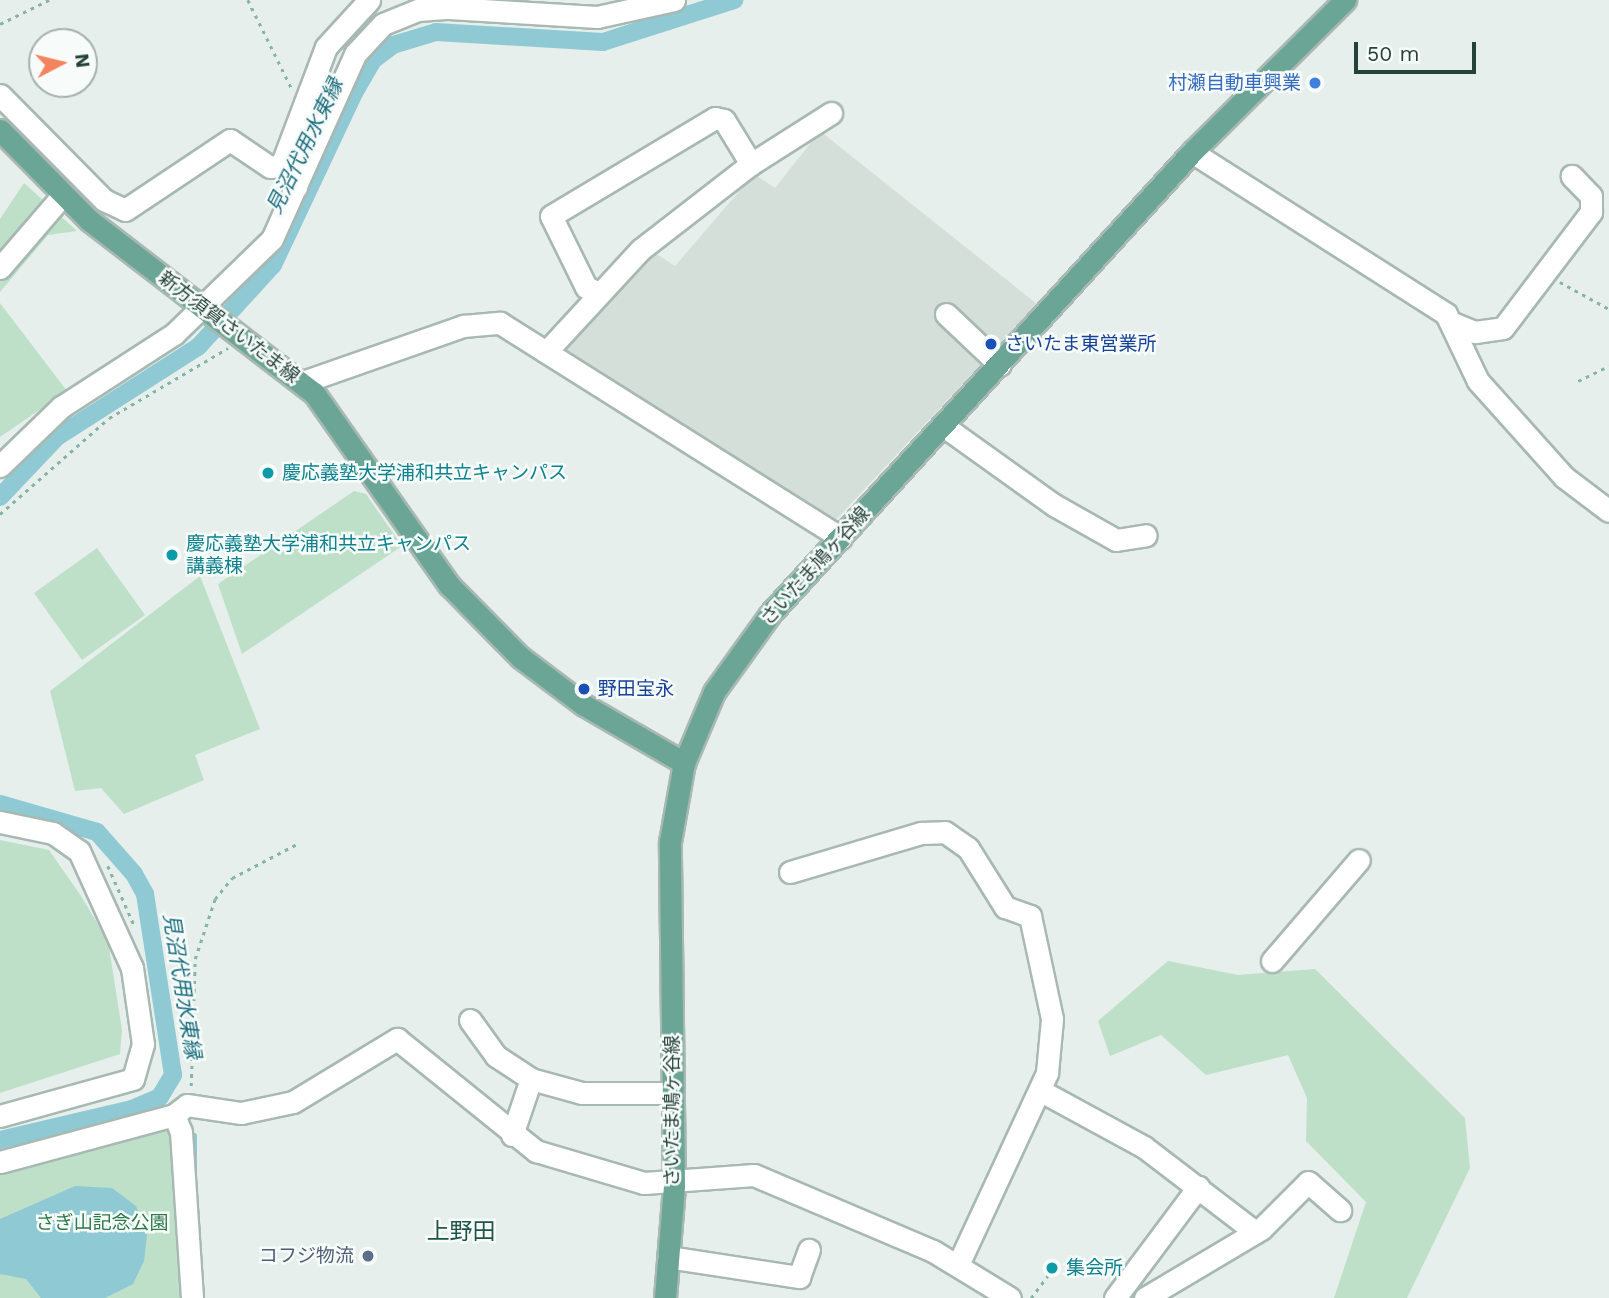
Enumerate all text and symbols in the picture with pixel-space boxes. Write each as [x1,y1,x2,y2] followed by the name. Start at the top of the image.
[28,28,98,98] north arrow
[1357,28,1480,72] scale bar
[1367,41,1419,66] text: 50 m
[70,52,95,69] text: N
[1168,72,1301,94] place label: 村瀬自動車興業
[261,74,349,218] water label: 見沼代用水東縁
[1307,75,1323,91] marker: 村瀬自動車興業
[154,266,304,388] street label: 新方須賀さいたま線
[1005,333,1157,355] place label: さいたま東営業所
[983,336,999,352] marker: さいたま東営業所
[282,462,567,484] place label: 慶応義塾大学浦和共立キャンパス
[260,465,276,481] marker: 慶応義塾大学浦和共立キャンパス
[756,502,874,630] street label: さいたま鳩ヶ谷線
[186,533,471,577] place label: 慶応義塾大学浦和共立キャンパス 講義棟
[164,547,180,563] marker: 慶応義塾大学浦和共立キャンパス 講義棟
[598,678,674,700] place label: 野田宝永
[576,681,592,697] marker: 野田宝永
[158,911,206,1061] water label: 見沼代用水東縁
[661,1035,683,1187] street label: さいたま鳩ヶ谷線
[36,1212,168,1234] park label: さぎ山記念公園
[427,1218,495,1246] district label: 上野田
[259,1245,354,1267] place label: コフジ物流
[360,1248,376,1264] marker: コフジ物流
[1066,1257,1123,1279] place label: 集会所
[1044,1260,1060,1276] marker: 集会所

